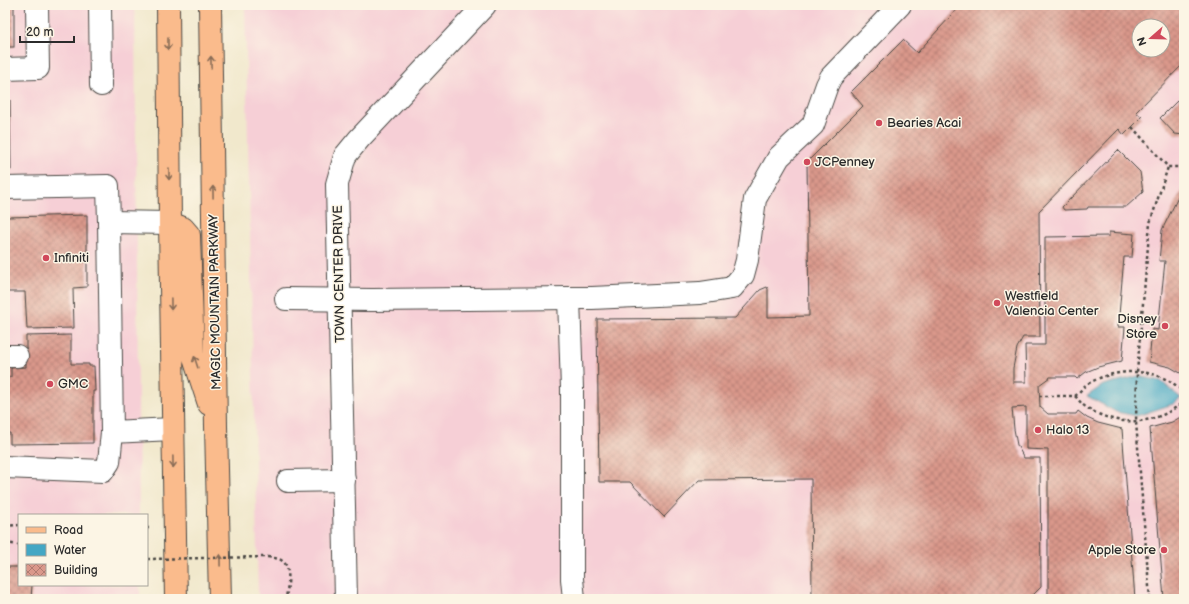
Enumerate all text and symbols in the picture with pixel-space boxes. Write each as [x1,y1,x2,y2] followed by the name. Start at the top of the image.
[20,18,74,44] scale bar
[1131,18,1171,58] north arrow
[26,25,53,40] text: 20 m
[1135,35,1150,47] text: N
[164,37,172,50] one-way arrow
[207,56,215,69] one-way arrow
[887,115,961,131] place label: Bearies Acai
[874,118,884,128] marker: Bearies Acai
[815,154,875,170] place label: JCPenney
[802,157,812,167] marker: JCPenney
[165,167,173,180] one-way arrow
[209,186,217,199] one-way arrow
[330,205,348,343] street label: TOWN CENTER DRIVE
[205,214,225,390] street label: MAGIC MOUNTAIN PARKWAY
[54,250,89,266] place label: Infiniti
[41,253,51,263] marker: Infiniti
[1005,288,1099,319] place label: Westfield Valencia Center
[167,297,175,310] one-way arrow
[992,298,1002,308] marker: Westfield Valencia Center
[1117,311,1157,342] place label: Disney Store
[1160,321,1170,331] marker: Disney Store
[192,356,199,369] one-way arrow
[58,376,88,392] place label: GMC
[45,379,55,389] marker: GMC
[1046,422,1090,438] place label: Halo 13
[1033,425,1043,435] marker: Halo 13
[169,455,177,468] one-way arrow
[18,514,148,586] legend
[54,523,83,538] text: Road
[1088,542,1156,558] place label: Apple Store
[54,543,86,558] text: Water
[1159,545,1169,555] marker: Apple Store
[216,554,223,567] one-way arrow
[54,563,98,578] text: Building

